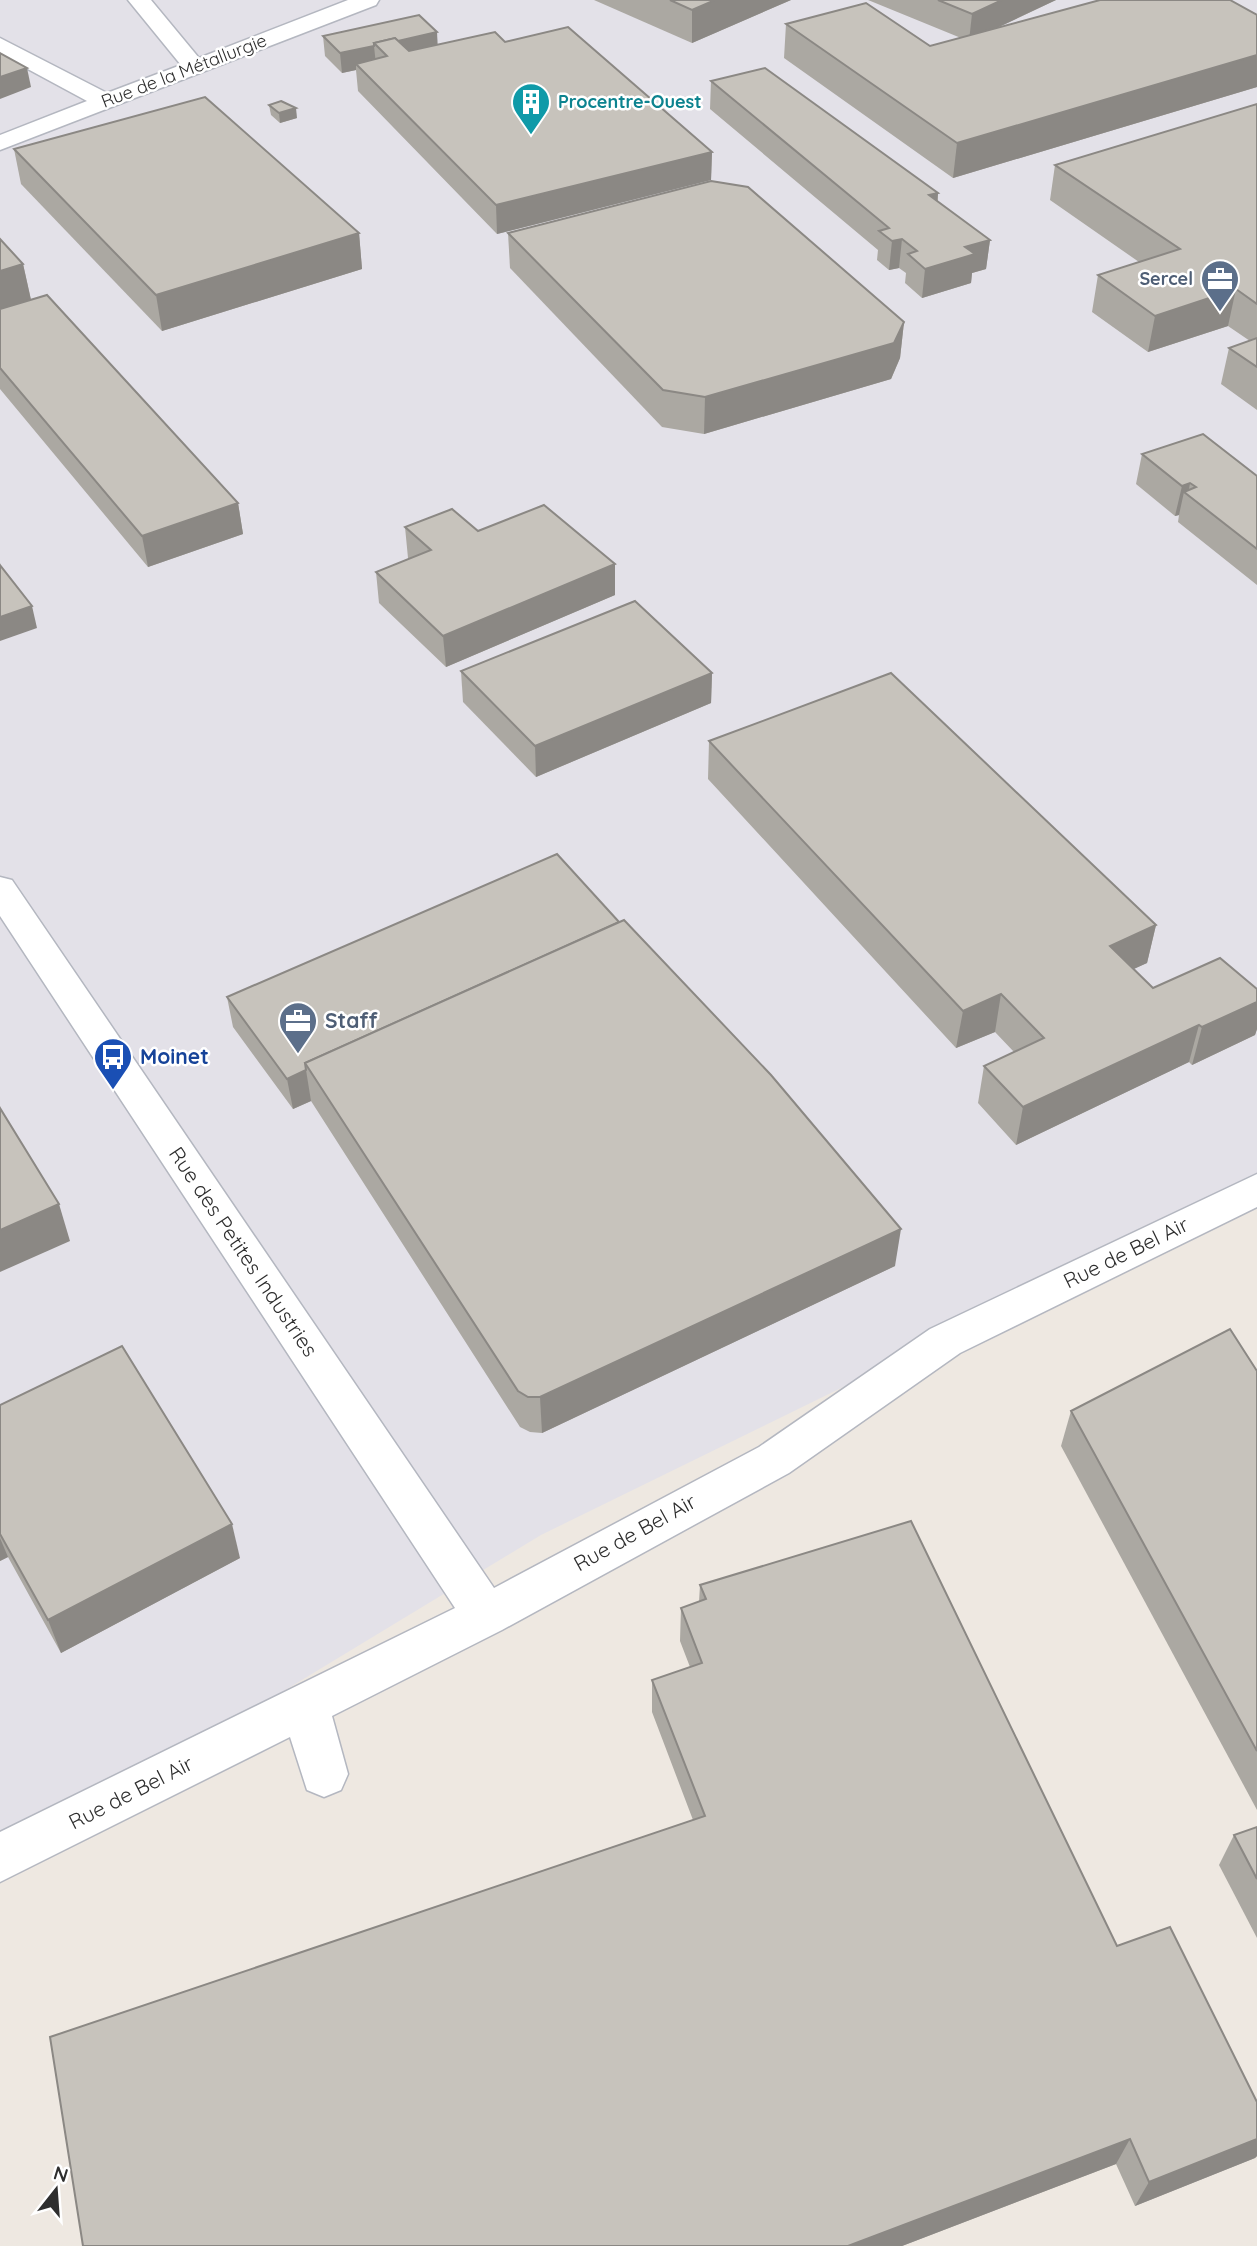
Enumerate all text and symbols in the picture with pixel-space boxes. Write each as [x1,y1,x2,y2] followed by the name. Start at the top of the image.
[98,28,270,113] street label: Rue de la Métallurgie
[510,81,552,136] building icon: Procentre-Ouest
[558,90,702,113] place label: Procentre-Ouest
[1199,258,1241,313] office icon: Sercel
[1139,267,1193,290] place label: Sercel
[277,1000,319,1055] office icon: Staff
[325,1007,378,1033] place label: Staff
[92,1036,134,1091] bus stop icon: Moinet
[140,1043,209,1069] place label: Moinet
[164,1142,324,1361] street label: Rue des Petites Industries
[1059,1211,1192,1294] street label: Rue de Bel Air
[569,1488,700,1576] street label: Rue de Bel Air
[64,1750,197,1835] street label: Rue de Bel Air
[21,2155,91,2225] north arrow
[51,2160,71,2187] text: N

